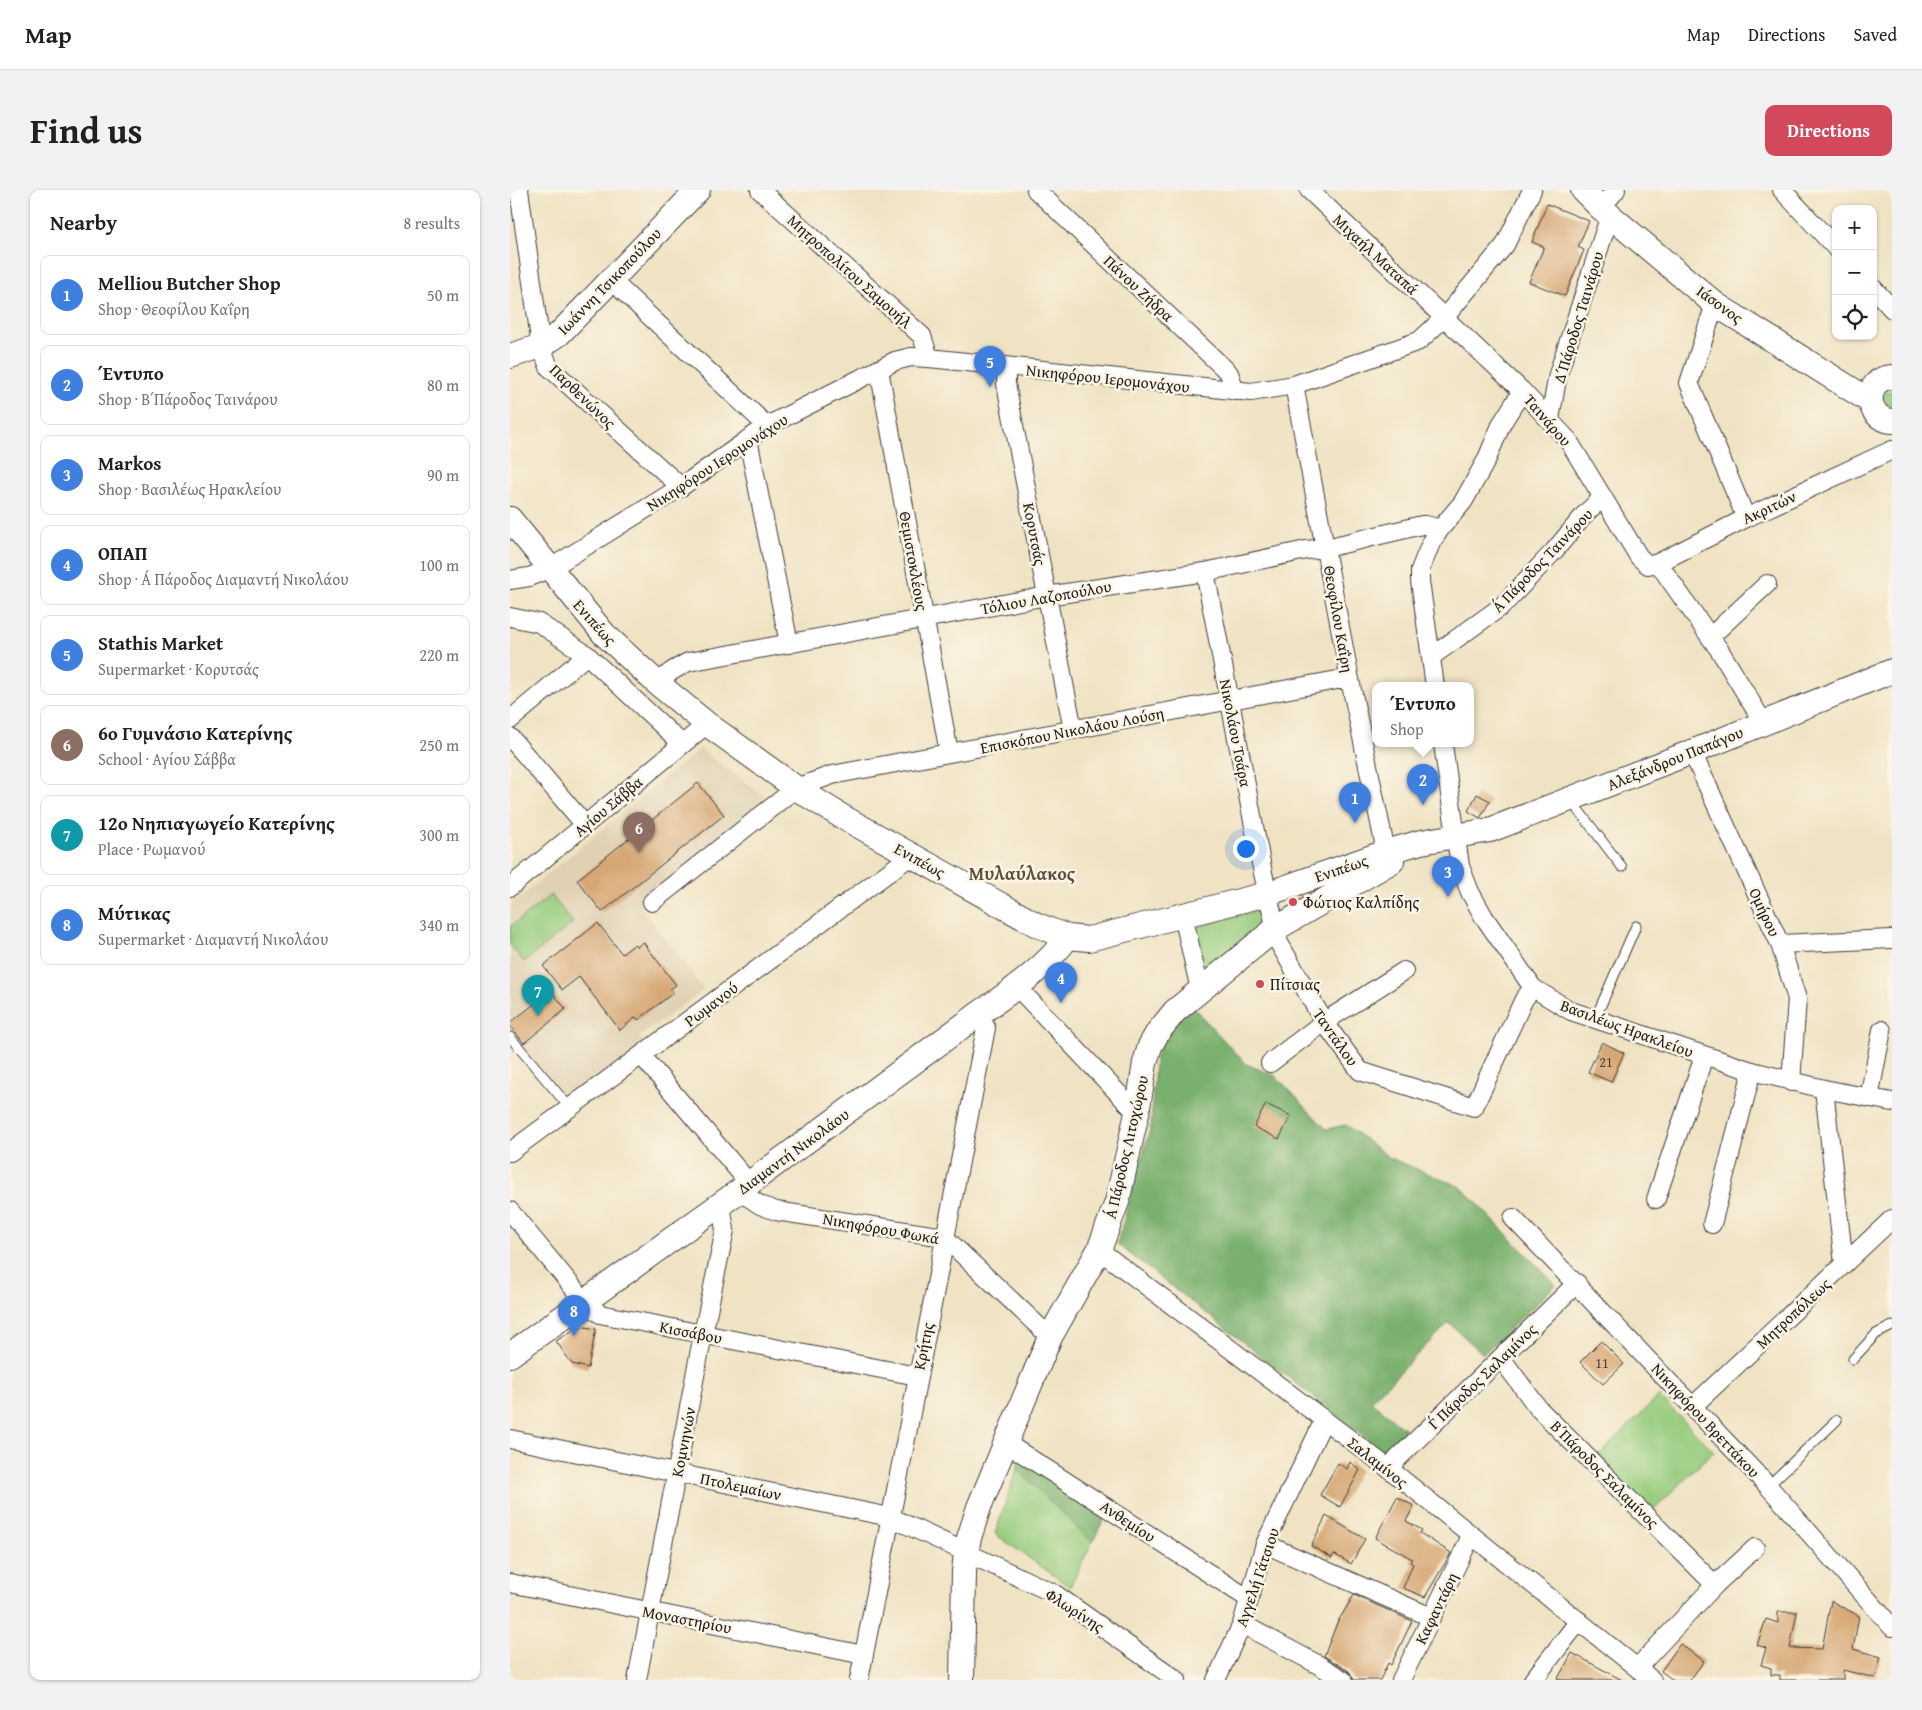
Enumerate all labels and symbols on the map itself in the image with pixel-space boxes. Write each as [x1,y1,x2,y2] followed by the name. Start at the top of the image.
[782,208,918,334] street label: Μητροπολίτου Σαμουήλ
[1328,208,1424,300] street label: Μιχαήλ Ματαπά
[551,222,667,340] street label: Ιωάννη Τσικοπούλου
[1547,248,1609,386] street label: Δ΄ Πάροδος Ταινάρου
[1098,249,1180,327] street label: Πάνου Ζήδρα
[1692,279,1749,329] street label: Ιάσονος
[974,346,1006,387] pin: 5
[1025,357,1191,399] street label: Νικηφόρου Ιερομονάχου
[544,358,622,434] street label: Παρθενώνος
[1518,389,1578,451] street label: Ταινάρου
[642,407,792,517] street label: Νικηφόρου Ιερομονάχου
[1738,484,1800,530] street label: Ακριτών
[1017,500,1053,568] street label: Κορυτσάς
[1486,502,1598,618] street label: Α΄ Πάροδος Ταινάρου
[893,509,935,613] street label: Θεμιστοκλέους
[1318,564,1360,674] street label: Θεοφίλου Καΐρη
[979,574,1113,620] street label: Τόλιου Λαζοπούλου
[568,594,622,651] street label: Ενιπέως
[1214,677,1258,790] street label: Νικολάου Τσάρα
[978,700,1166,760] street label: Επισκόπου Νικολάου Λούση
[1603,720,1747,796] street label: Αλεξάνδρου Παπάγου
[1407,764,1439,805] pin: 2
[568,770,648,842] street label: Αγίου Σάββα
[1339,782,1371,823] pin: 1
[623,812,655,853] pin: 6
[890,836,950,884] street label: Ενιπέως
[1233,836,1259,862] your location
[1311,848,1371,888] street label: Ενιπέως
[1432,856,1464,897] pin: 3
[969,860,1076,887] district label: Μυλαύλακος
[1743,884,1787,940] street label: Ομήρου
[1303,890,1419,914] place label: Φώτιος Καλπίδης
[1287,896,1299,908] marker: Φώτιος Καλπίδης
[1045,962,1077,1003] pin: 4
[1270,972,1320,996] place label: Πίτσιας
[522,975,554,1016] pin: 7
[679,976,743,1032] street label: Ρωμανού
[1254,978,1266,990] marker: Πίτσιας
[1557,993,1697,1063] street label: Βασιλέως Ηρακλείου
[1307,1003,1365,1071] street label: Ταντάλου
[1599,1052,1613,1072] house number: 21
[1098,1073,1154,1221] street label: Α΄ Πάροδος Λιτοχώρου
[732,1102,854,1200] street label: Διαμαντή Νικολάου
[821,1206,941,1250] street label: Νικηφόρου Φωκά
[1750,1272,1836,1354] street label: Μητροπόλεως
[558,1295,590,1336] pin: 8
[658,1314,724,1350] street label: Κισσάβου
[1422,1317,1542,1434] street label: Γ΄ Πάροδος Σαλαμίνος
[907,1320,939,1372] street label: Κρήτης
[1595,1353,1609,1373] house number: 11
[1646,1357,1766,1483] street label: Νικηφόρου Βρεττάκου
[664,1405,702,1479] street label: Κομνηνών
[1545,1414,1665,1534] street label: Β΄ Πάροδος Σαλαμίνος
[1343,1431,1414,1493] street label: Σαλαμίνος
[698,1466,784,1506] street label: Πτολεμαίων
[1095,1494,1161,1548] street label: Ανθεμίου
[1229,1524,1285,1630] street label: Αγγελή Γάτσιου
[1408,1568,1464,1648] street label: Καφαντάρη
[1041,1582,1109,1638] street label: Φλωρίνης
[640,1599,734,1639] street label: Μοναστηρίου

